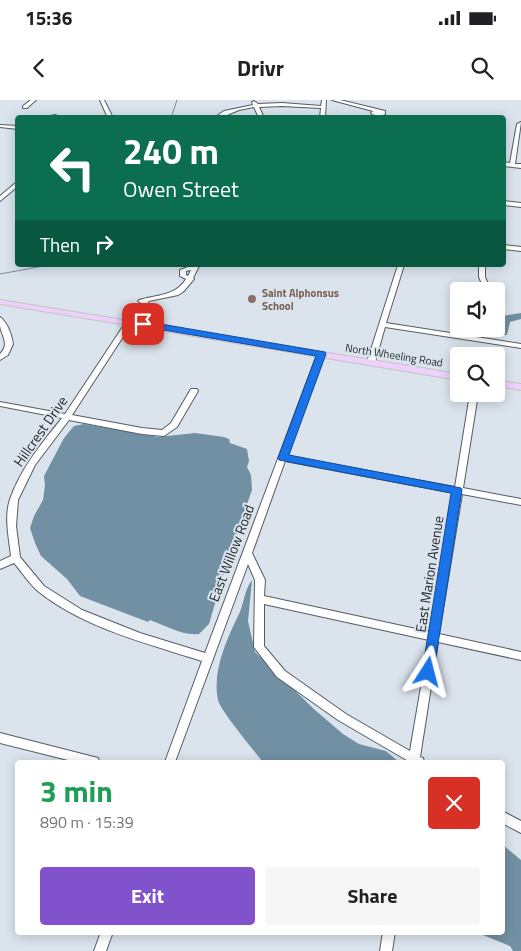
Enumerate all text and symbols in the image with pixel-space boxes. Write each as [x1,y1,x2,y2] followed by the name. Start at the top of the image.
[25,3,72,32] text: 15:36
[237,51,284,85] text: Drivr
[25,54,53,82] icon: back
[468,54,496,82] icon: search
[123,124,219,178] text: 240 m
[40,135,105,200] icon: left
[123,172,239,206] text: Owen Street
[40,230,80,259] text: Then
[90,230,118,258] icon: right
[450,282,505,402] map controls
[450,282,505,337] button: sound
[262,285,339,314] place label: Saint Alphonsus School
[246,293,258,305] marker: Saint Alphonsus School
[122,303,164,345] pin
[129,310,157,338] icon: arrive
[344,339,444,371] street label: North Wheeling Road
[450,347,505,402] button: search
[8,391,72,471] street label: Hillcrest Drive
[203,501,259,605] street label: East Willow Road
[409,514,449,634] street label: East Marion Avenue
[401,645,453,697] position arrow
[40,768,113,814] text: 3 min
[428,777,480,829] button: close
[40,810,134,834] text: 890 m · 15:39
[40,867,255,925] button: Exit
[265,867,480,925] button: Share

